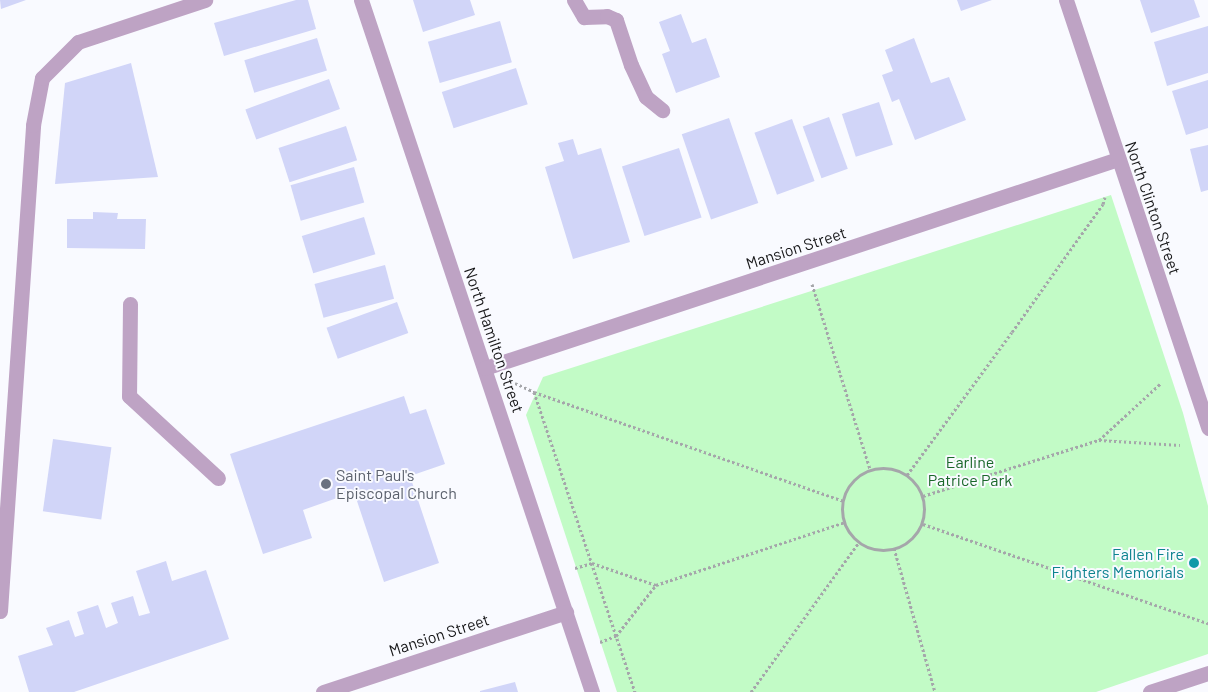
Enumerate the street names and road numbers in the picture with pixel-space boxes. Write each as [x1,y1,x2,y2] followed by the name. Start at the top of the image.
[1121,139,1185,277] street label: North Clinton Street
[743,223,849,273] street label: Mansion Street
[460,265,528,415] street label: North Hamilton Street
[386,610,492,660] street label: Mansion Street

